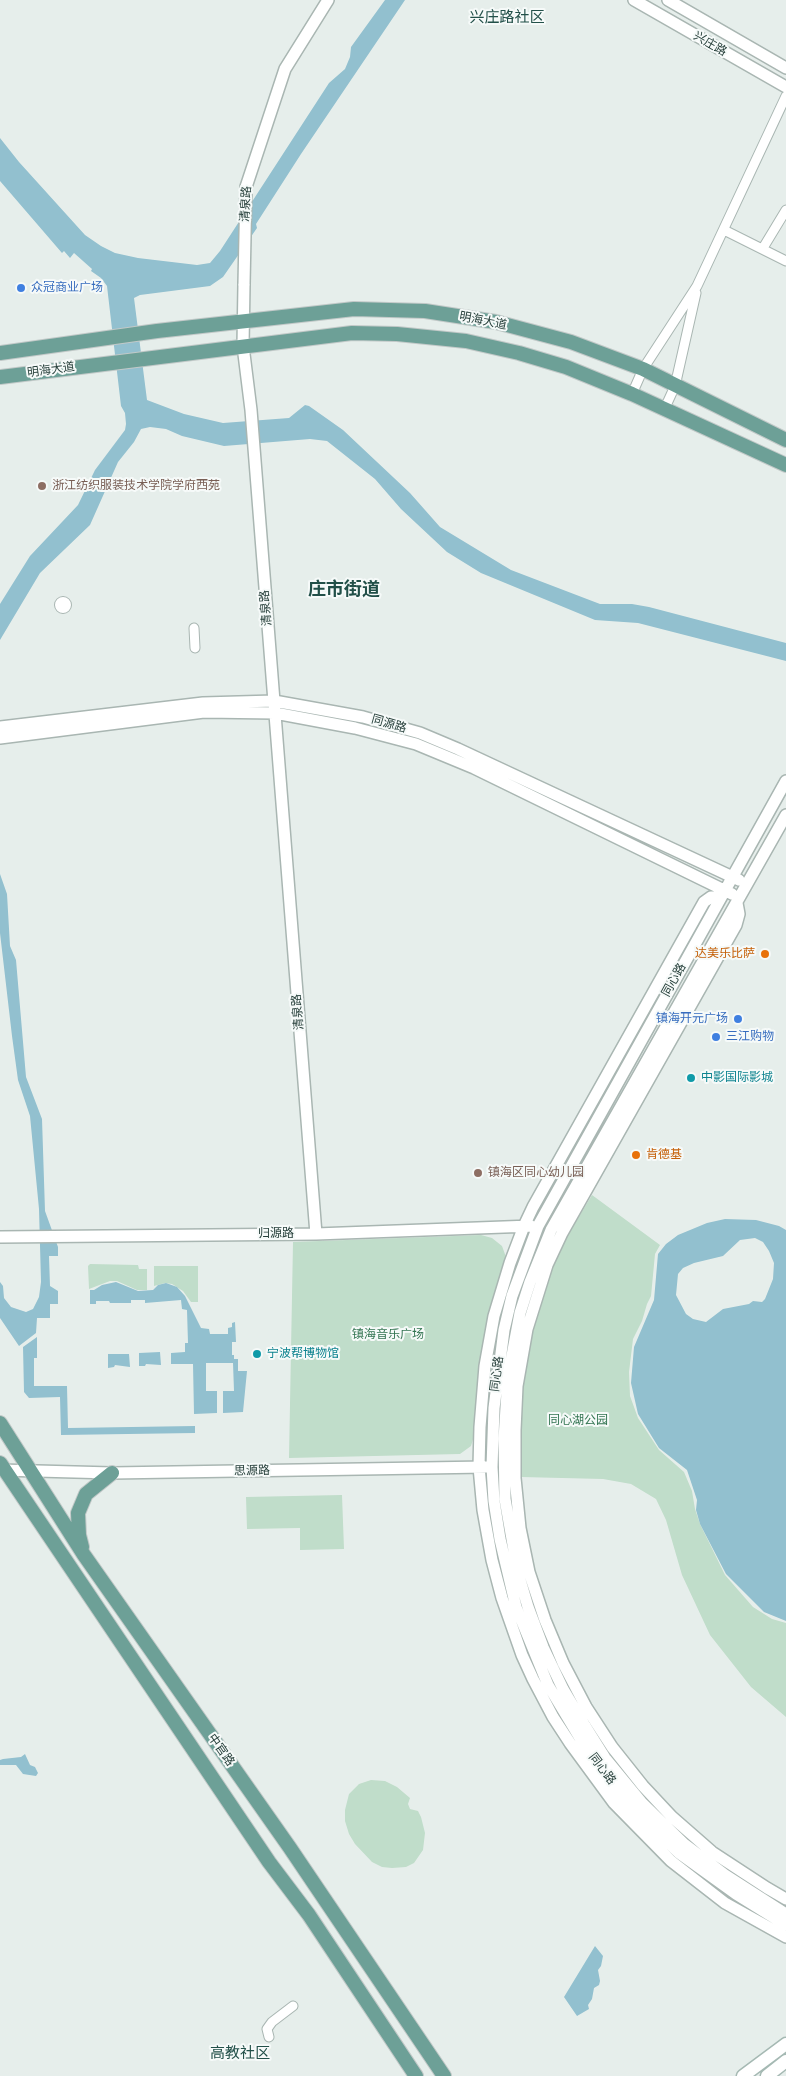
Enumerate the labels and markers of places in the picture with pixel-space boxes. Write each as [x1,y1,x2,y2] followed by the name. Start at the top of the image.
[31,281,103,295] place label: 众冠商业广场
[15,282,27,294] marker: 众冠商业广场
[52,479,220,493] place label: 浙江纺织服装技术学院学府西苑
[36,480,48,492] marker: 浙江纺织服装技术学院学府西苑
[695,947,755,961] place label: 达美乐比萨
[759,948,771,960] marker: 达美乐比萨
[656,1012,728,1026] place label: 镇海开元广场
[732,1013,744,1025] marker: 镇海开元广场
[726,1030,774,1044] place label: 三江购物
[710,1031,722,1043] marker: 三江购物
[701,1071,773,1085] place label: 中影国际影城
[685,1072,697,1084] marker: 中影国际影城
[646,1148,682,1162] place label: 肯德基
[630,1149,642,1161] marker: 肯德基
[488,1166,584,1180] place label: 镇海区同心幼儿园
[472,1167,484,1179] marker: 镇海区同心幼儿园
[267,1347,339,1361] place label: 宁波帮博物馆
[251,1348,263,1360] marker: 宁波帮博物馆

